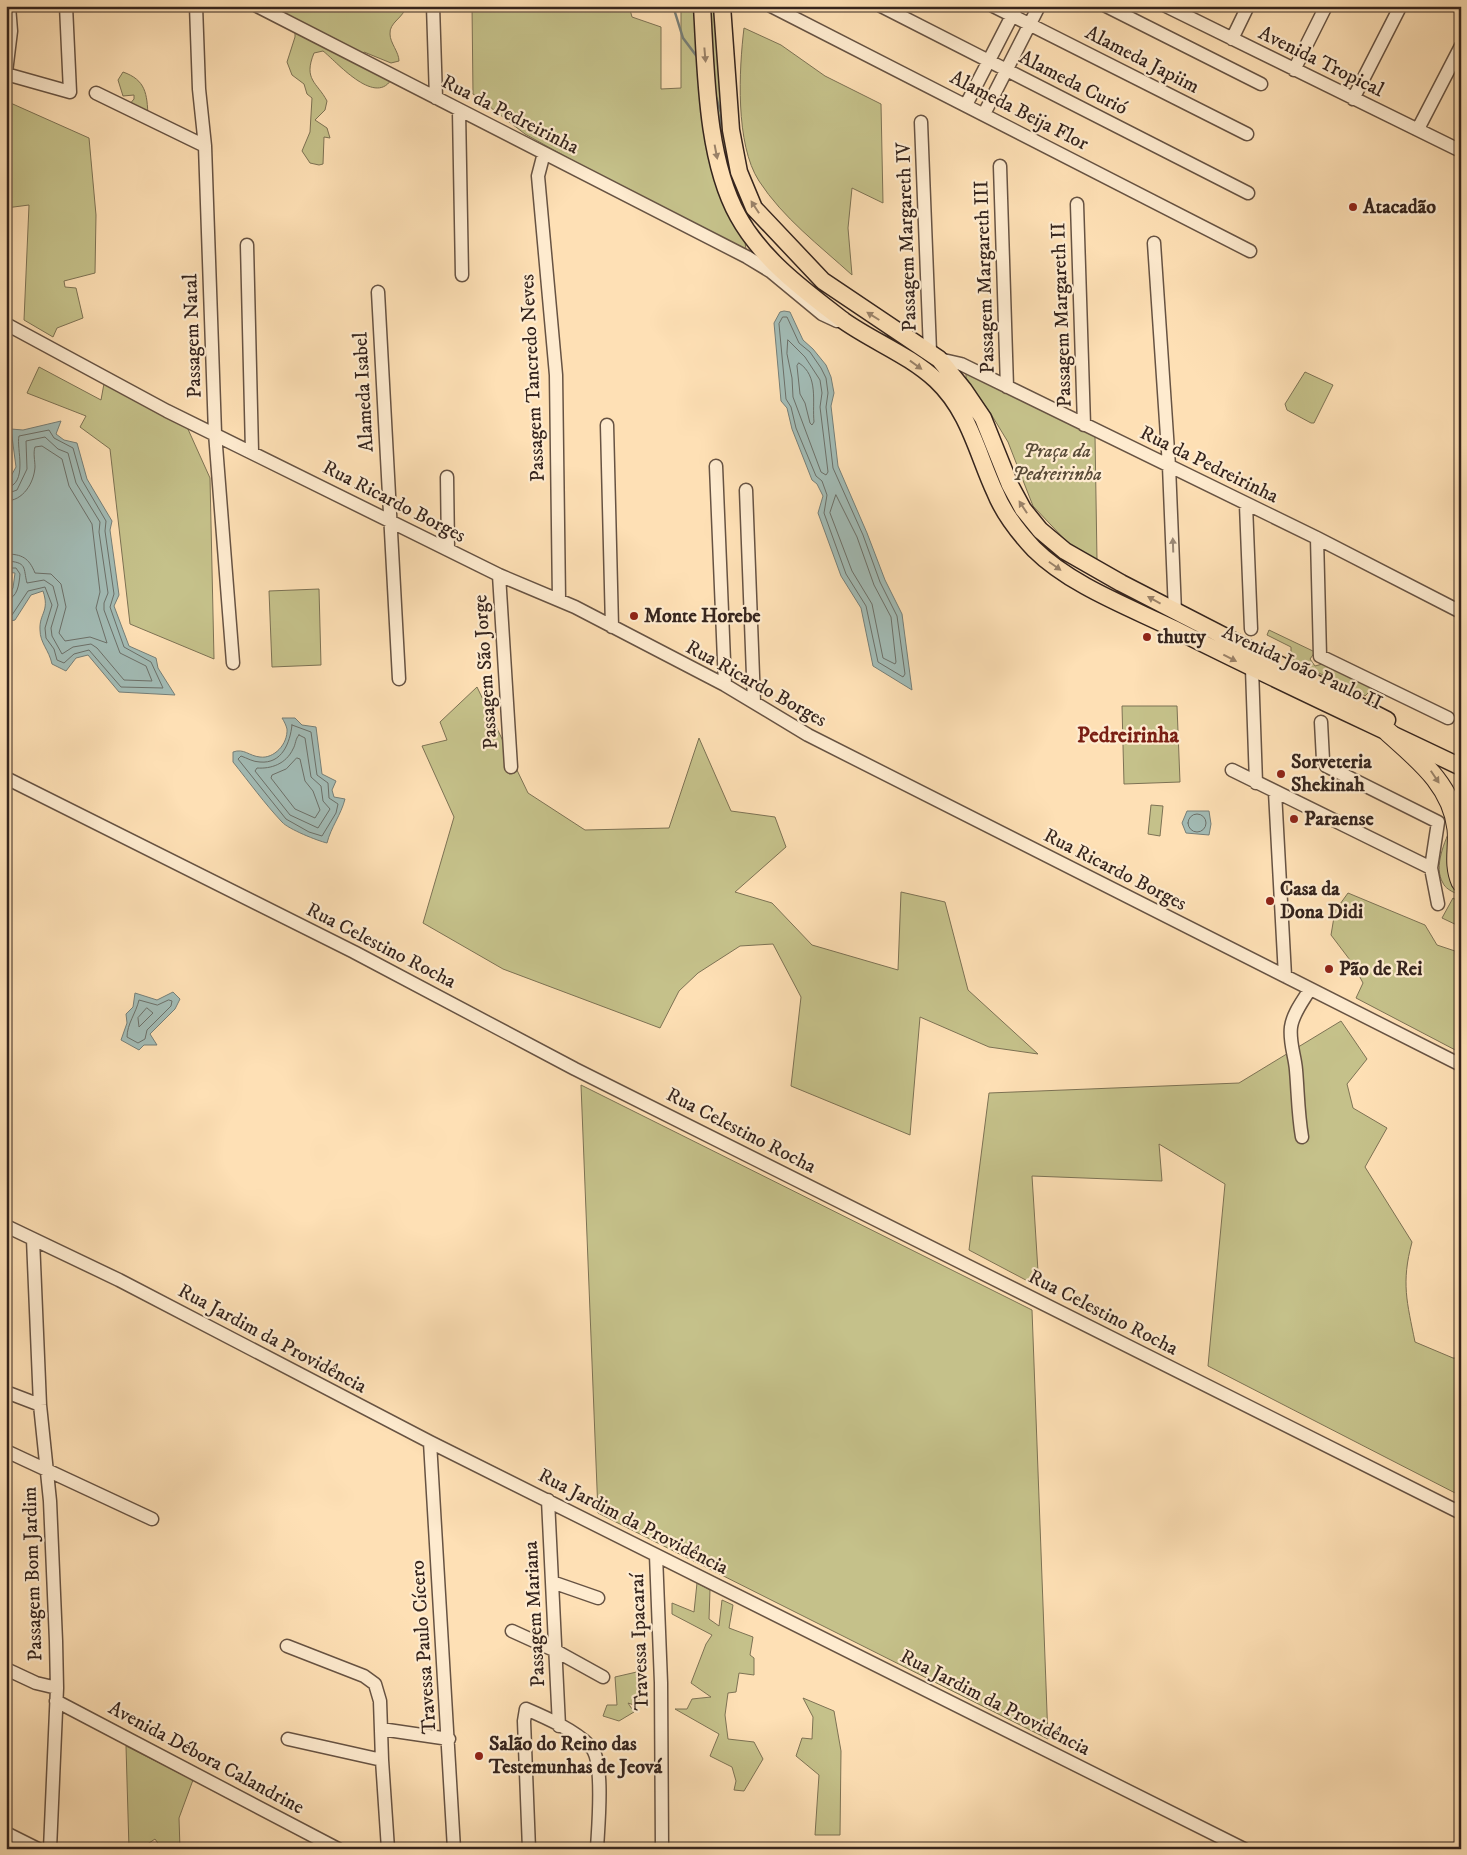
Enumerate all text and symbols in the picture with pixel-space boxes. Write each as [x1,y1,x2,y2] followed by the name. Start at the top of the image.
[1081,21,1203,99] street label: Alameda Japiim
[1254,21,1388,103] street label: Avenida Tropical
[1015,45,1131,121] street label: Alameda Curió
[701,47,709,63] one-way arrow
[946,65,1093,157] street label: Alameda Beija Flor
[437,70,583,161] street label: Rua da Pedreirinha
[891,142,923,332] street label: Passagem Margareth IV
[712,144,720,159] one-way arrow
[969,180,1001,374] street label: Passagem Margareth III
[1362,195,1436,220] place label: Atacadão
[750,200,759,214] one-way arrow
[1347,201,1359,213] marker: Atacadão
[1046,222,1078,408] street label: Passagem Margareth II
[178,273,208,399] street label: Passagem Natal
[515,273,551,482] street label: Passagem Tancredo Neves
[867,311,880,321] one-way arrow
[348,331,380,453] street label: Alameda Isabel
[909,360,923,370] one-way arrow
[1136,421,1283,510] street label: Rua da Pedreirinha
[1012,439,1102,487] park label: Praça da Pedreirinha
[318,455,470,549] street label: Rua Ricardo Borges
[1018,500,1028,514] one-way arrow
[1168,537,1176,553] one-way arrow
[1048,561,1062,571] one-way arrow
[468,594,504,750] street label: Passagem São Jorge
[1147,595,1160,604] one-way arrow
[644,604,761,629] place label: Monte Horebe
[628,610,640,622] marker: Monte Horebe
[1218,620,1386,716] street label: Avenida João Paulo II
[1157,625,1206,650] place label: thutty
[1141,631,1153,643] marker: thutty
[681,635,831,733] street label: Rua Ricardo Borges
[1223,654,1237,662] one-way arrow
[1077,722,1180,749] district label: Pedreirinha
[1291,750,1372,798] place label: Sorveteria Shekinah
[1275,768,1287,780] marker: Sorveteria Shekinah
[1430,771,1440,784] one-way arrow
[1304,807,1374,832] place label: Paraense
[1288,813,1300,825] marker: Paraense
[1039,823,1191,917] street label: Rua Ricardo Borges
[1280,877,1363,925] place label: Casa da Dona Didi
[1264,895,1276,907] marker: Casa da Dona Didi
[302,897,461,995] street label: Rua Celestino Rocha
[1339,957,1422,982] place label: Pão de Rei
[1323,963,1335,975] marker: Pão de Rei
[662,1082,821,1180] street label: Rua Celestino Rocha
[1024,1264,1183,1362] street label: Rua Celestino Rocha
[173,1279,371,1400] street label: Rua Jardim da Providência
[534,1463,733,1581] street label: Rua Jardim da Providência
[17,1486,49,1662] street label: Passagem Bom Jardim
[519,1540,551,1688] street label: Passagem Mariana
[405,1559,443,1735] street label: Travessa Paulo Cícero
[625,1572,655,1711] street label: Travessa Ipacaraí
[896,1644,1095,1762] street label: Rua Jardim da Providência
[104,1696,308,1820] street label: Avenida Débora Calandrine
[488,1732,663,1780] place label: Salão do Reino das Testemunhas de Jeová
[473,1750,485,1762] marker: Salão do Reino das Testemunhas de Jeová

